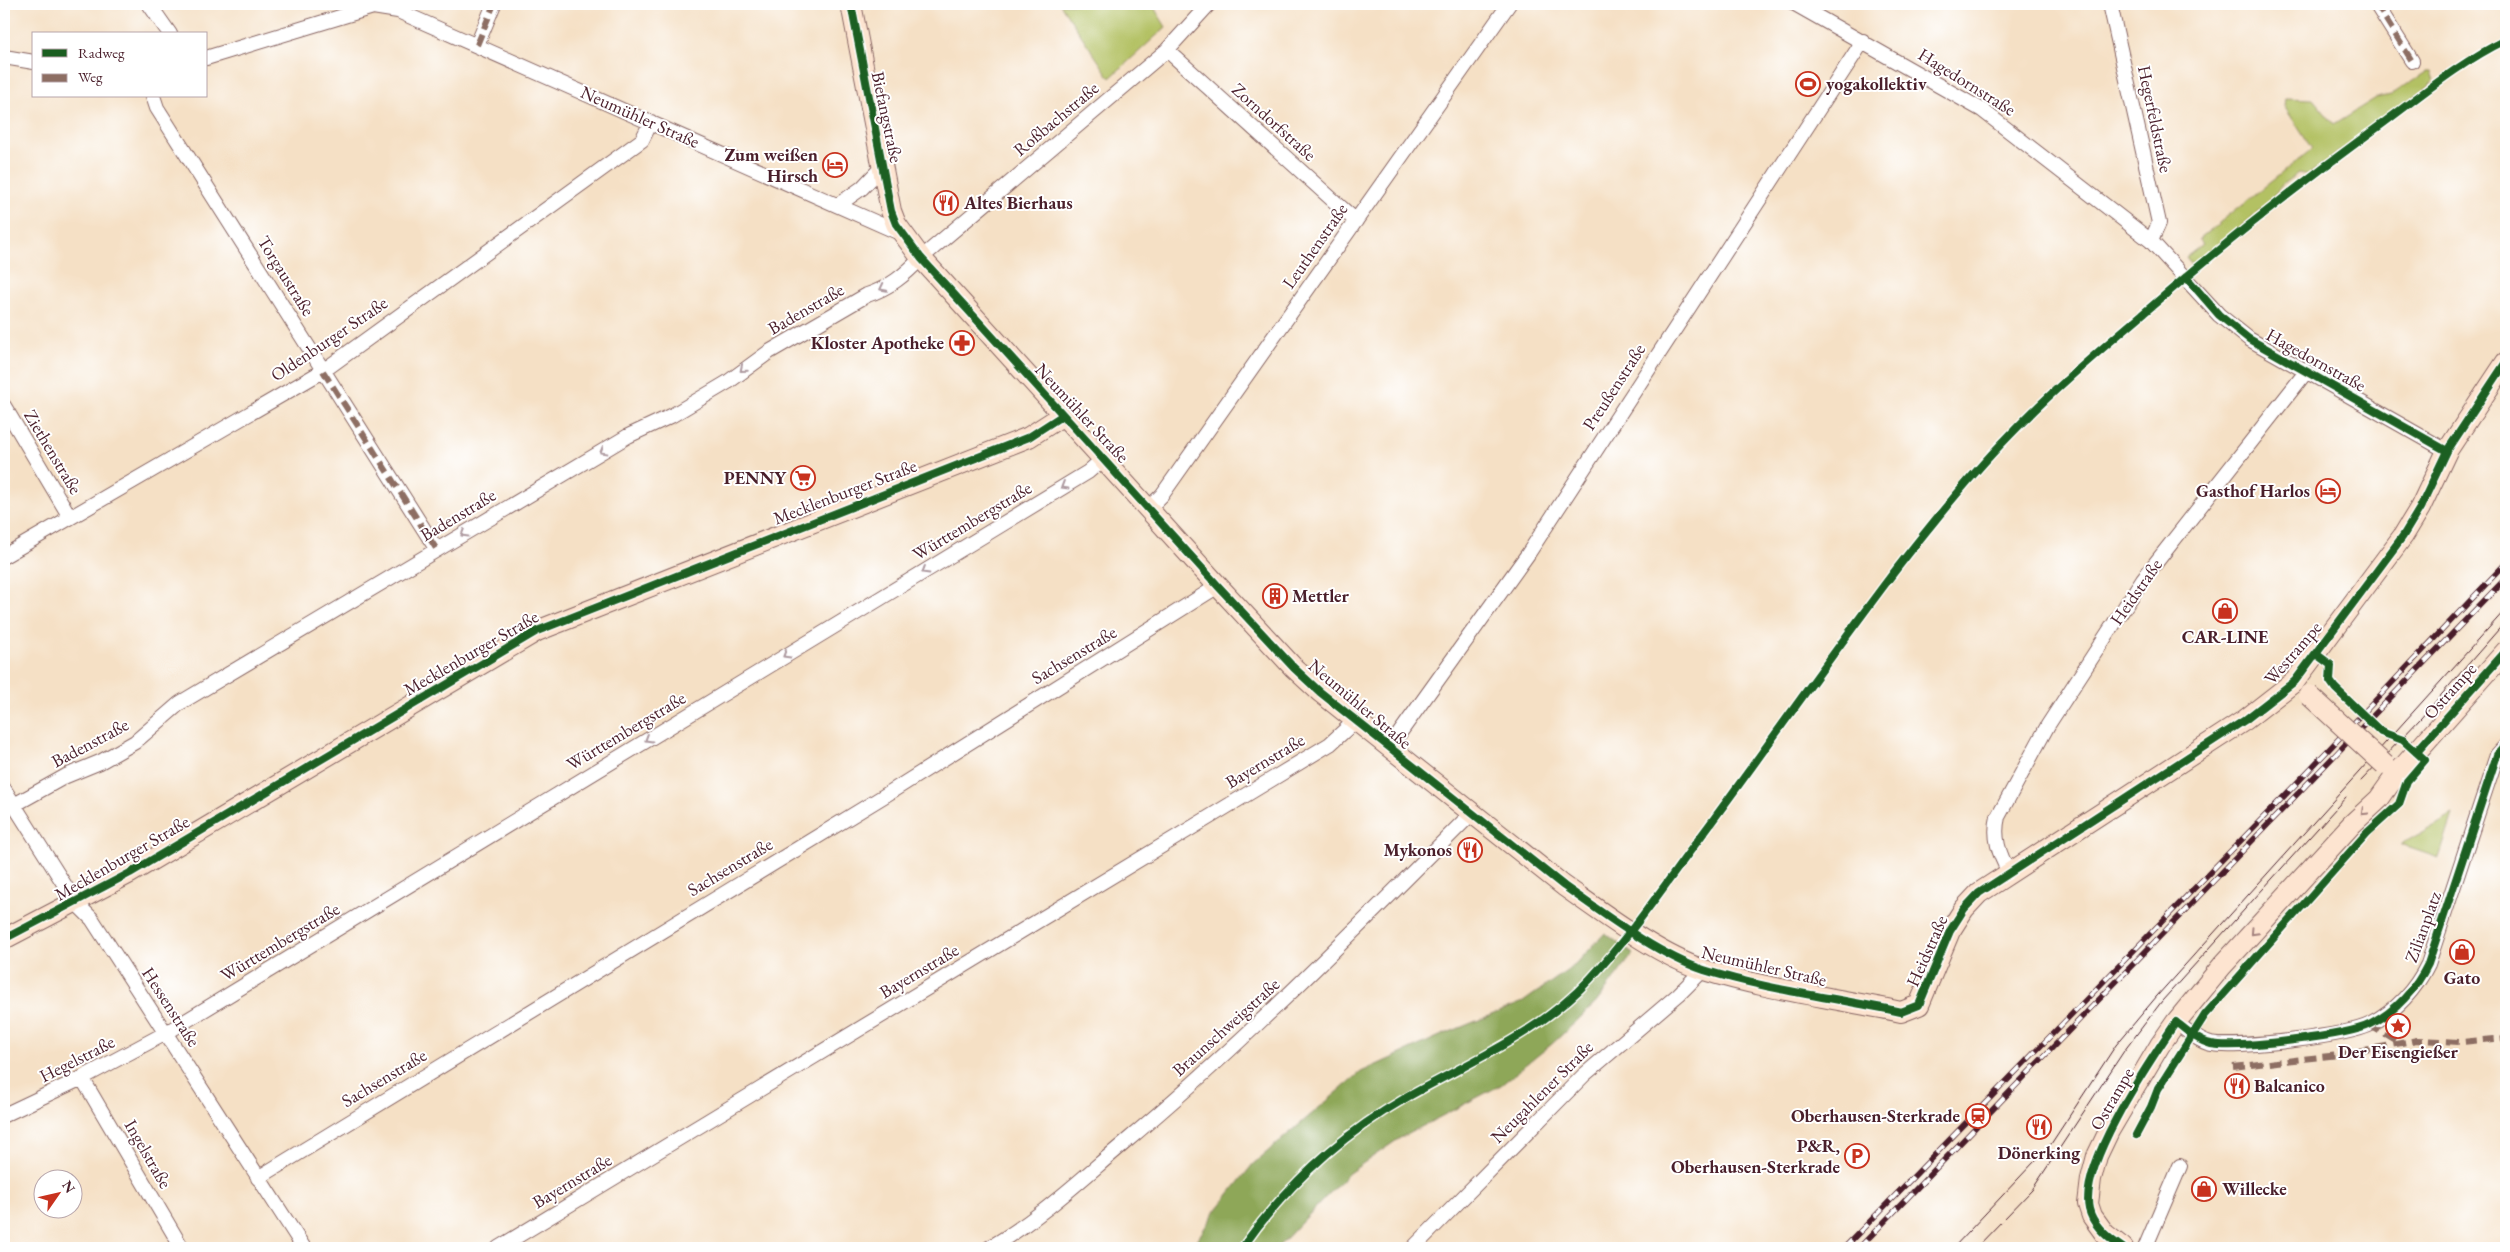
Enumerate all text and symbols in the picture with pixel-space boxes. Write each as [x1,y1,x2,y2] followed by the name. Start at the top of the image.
[32,32,208,98] legend
[1914,42,2020,121] street label: Hagedornstraße
[78,43,125,62] text: Radweg
[2133,63,2178,175] street label: Hegerfeldstraße
[78,67,103,86] text: Weg
[867,69,908,165] street label: Biefangstraße
[1795,71,1821,97] sports icon: yogakollektiv
[1826,72,1927,95] place label: yogakollektiv
[1008,76,1103,161] street label: Roßbachstraße
[1227,78,1321,166] street label: Zorndorfstraße
[577,80,703,153] street label: Neumühler Straße
[724,143,818,187] place label: Zum weißen Hirsch
[822,152,848,178] hotel icon: Zum weißen Hirsch
[933,190,959,216] restaurant icon: Altes Bierhaus
[963,191,1073,214] place label: Altes Bierhaus
[1277,198,1352,293] street label: Leuthenstraße
[253,231,320,320] street label: Torgaustraße
[764,278,848,340] street label: Badenstraße
[880,282,889,292] one-way arrow
[266,291,392,386] street label: Oldenburger Straße
[2262,323,2370,396] street label: Hagedornstraße
[949,330,975,356] pharmacy icon: Kloster Apotheke
[811,331,944,354] place label: Kloster Apotheke
[1577,339,1650,434] street label: Preußenstraße
[1030,358,1134,467] street label: Neumühler Straße
[740,364,749,372] one-way arrow
[19,405,88,498] street label: Ziethenstraße
[600,444,609,454] one-way arrow
[770,454,920,529] street label: Mecklenburger Straße
[790,465,816,491] supermarket icon: PENNY
[724,466,787,489] place label: PENNY
[908,476,1036,565] street label: Württembergstraße
[2315,478,2341,504] hotel icon: Gasthof Harlos
[2196,479,2310,502] place label: Gasthof Harlos
[1061,480,1070,490] one-way arrow
[416,483,500,546] street label: Badenstraße
[460,527,469,537] one-way arrow
[2104,554,2167,629] street label: Heidstraße
[922,564,931,574] one-way arrow
[1262,583,1288,609] building icon: Mettler
[1292,584,1349,607] place label: Mettler
[2212,598,2238,624] shop icon: CAR-LINE
[399,605,542,700] street label: Mecklenburger Straße
[2259,616,2326,689] street label: Westrampe
[1027,620,1120,689] street label: Sachsenstraße
[2182,625,2269,648] place label: CAR-LINE
[783,648,792,658] one-way arrow
[1304,654,1417,753] street label: Neumühler Straße
[2418,657,2481,724] street label: Ostrampe
[562,686,690,775] street label: Württembergstraße
[47,713,132,772] street label: Badenstraße
[1221,728,1309,793] street label: Bayernstraße
[644,733,653,743] one-way arrow
[2361,806,2370,815] one-way arrow
[50,810,193,905] street label: Mecklenburger Straße
[683,832,776,901] street label: Sachsenstraße
[1457,837,1483,863] restaurant icon: Mykonos
[1384,838,1452,861] place label: Mykonos
[2399,888,2446,965] street label: Zilianplatz
[216,897,344,986] street label: Württembergstraße
[1901,911,1952,990] street label: Heidstraße
[2251,926,2260,935] one-way arrow
[875,938,963,1003] street label: Bayernstraße
[2449,939,2475,965] shop icon: Gato
[1699,940,1829,991] street label: Neumühler Straße
[137,963,206,1051] street label: Hessenstraße
[2444,966,2480,989] place label: Gato
[1167,972,1284,1081] street label: Braunschweigstraße
[2385,1013,2411,1039] place icon: Der Eisengießer
[35,1030,118,1087] street label: Hegelstraße
[1485,1035,1598,1148] street label: Neugahlener Straße
[2338,1040,2459,1063] place label: Der Eisengießer
[337,1043,430,1112] street label: Sachsenstraße
[2084,1063,2139,1134] street label: Ostrampe
[2224,1073,2250,1099] restaurant icon: Balcanico
[2254,1074,2325,1097] place label: Balcanico
[1965,1103,1991,1129] station icon: Oberhausen-Sterkrade
[1791,1104,1960,1127] place label: Oberhausen-Sterkrade
[2026,1114,2052,1140] restaurant icon: Dönerking
[120,1115,177,1192] street label: Ingelstraße
[1671,1134,1840,1178] place label: P&R, Oberhausen-Sterkrade
[1998,1141,2081,1164] place label: Dönerking
[1844,1143,1870,1169] parking icon: P&R, Oberhausen-Sterkrade
[528,1148,616,1213] street label: Bayernstraße
[32,1170,82,1220] north arrow
[2191,1176,2217,1202] shop icon: Willecke
[58,1177,80,1197] text: N
[2222,1177,2287,1200] place label: Willecke

